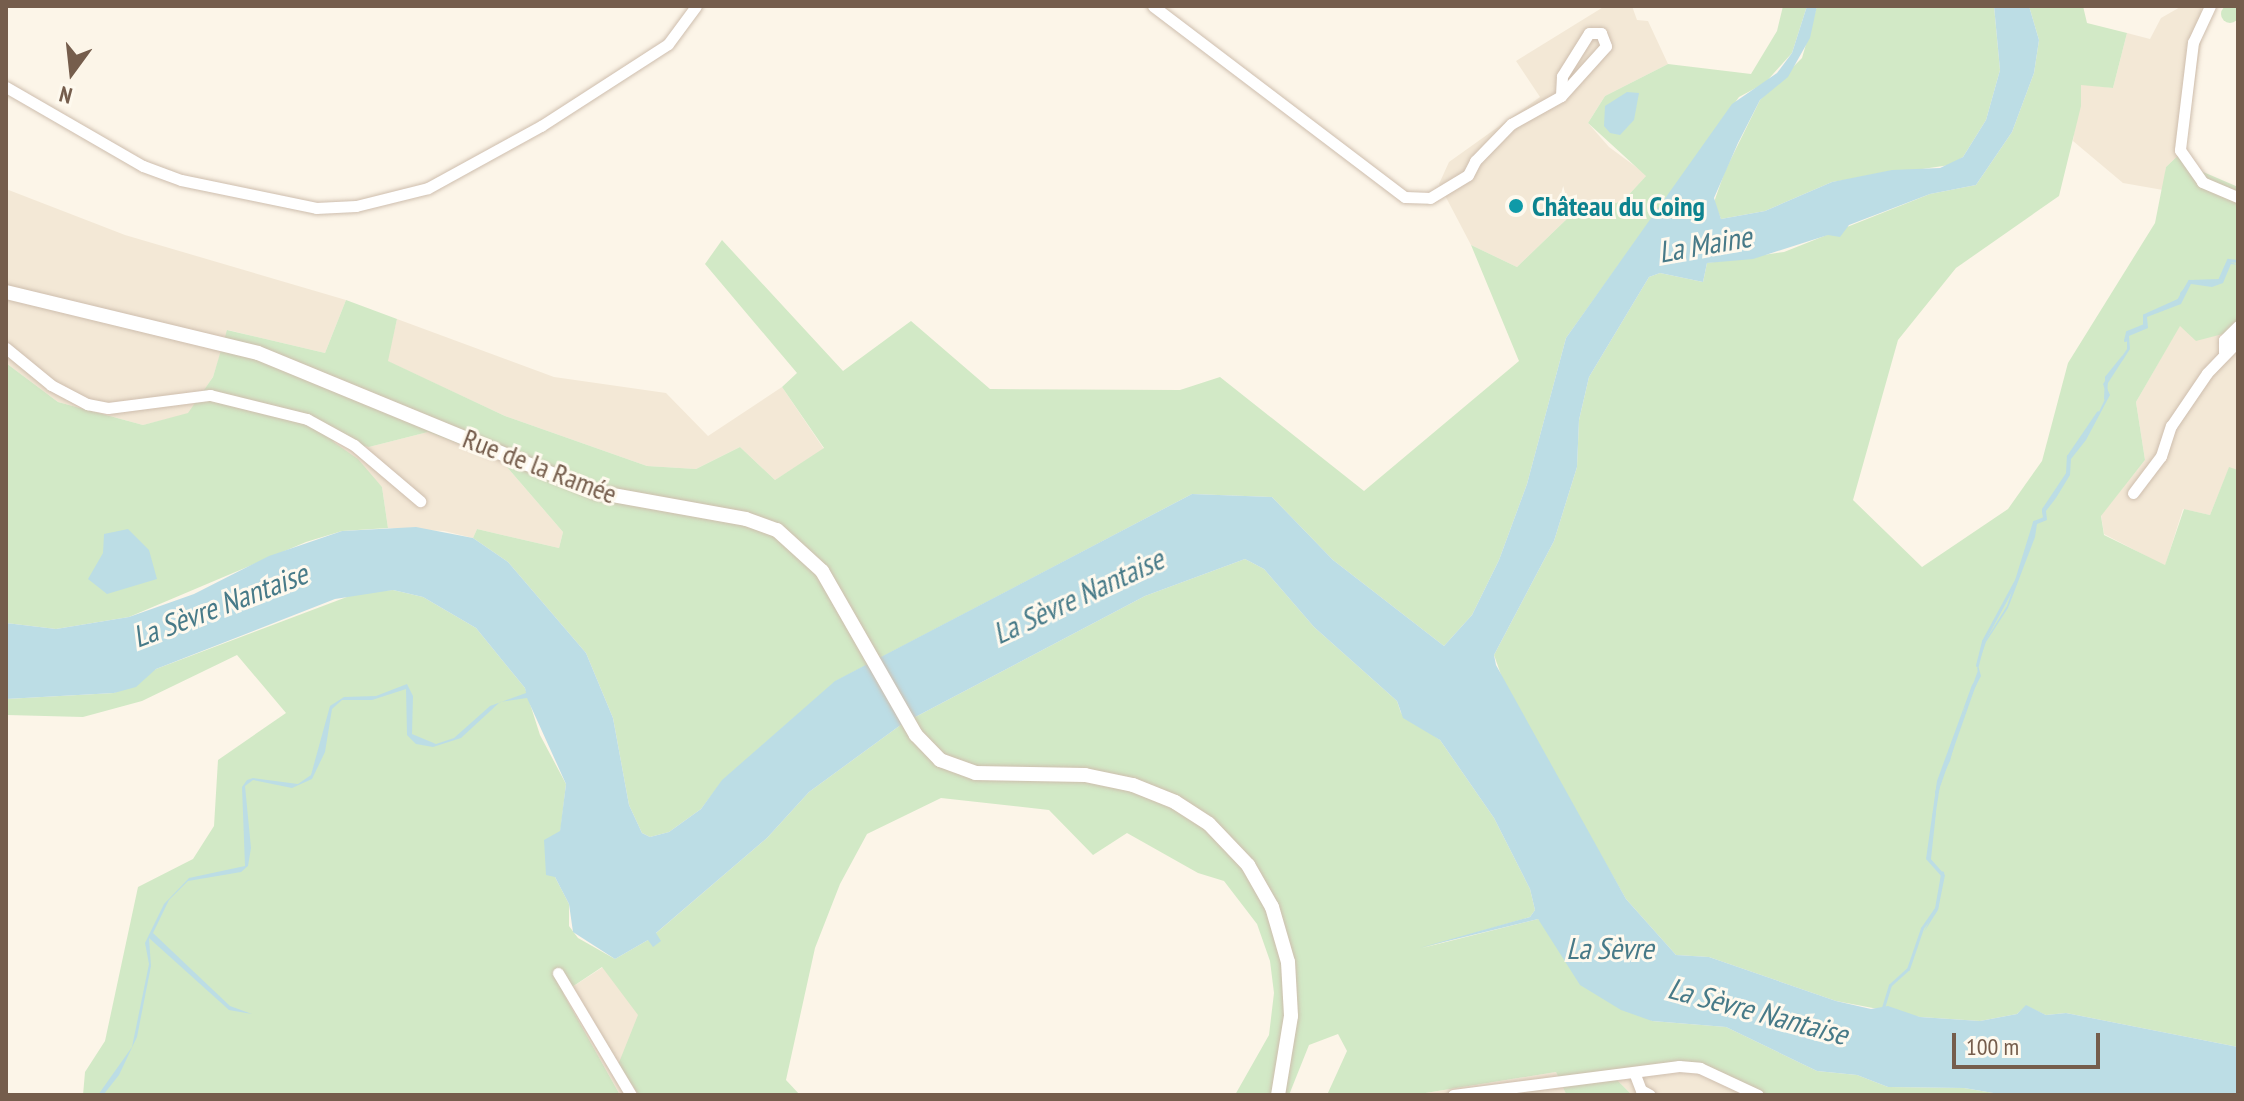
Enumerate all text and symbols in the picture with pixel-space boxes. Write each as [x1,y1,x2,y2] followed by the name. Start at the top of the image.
[32,32,112,112] north arrow
[56,80,75,110] text: N
[1532,189,1705,223] place label: Château du Coing
[1507,197,1525,215] marker: Château du Coing
[1656,218,1754,270] water label: La Maine
[458,421,622,511] street label: Rue de la Ramée
[987,541,1169,651] water label: La Sèvre Nantaise
[128,555,312,655] water label: La Sèvre Nantaise
[1566,930,1654,966] water label: La Sèvre
[1664,970,1852,1052] water label: La Sèvre Nantaise
[1956,1017,2104,1067] scale bar
[1966,1031,2019,1062] text: 100 m

